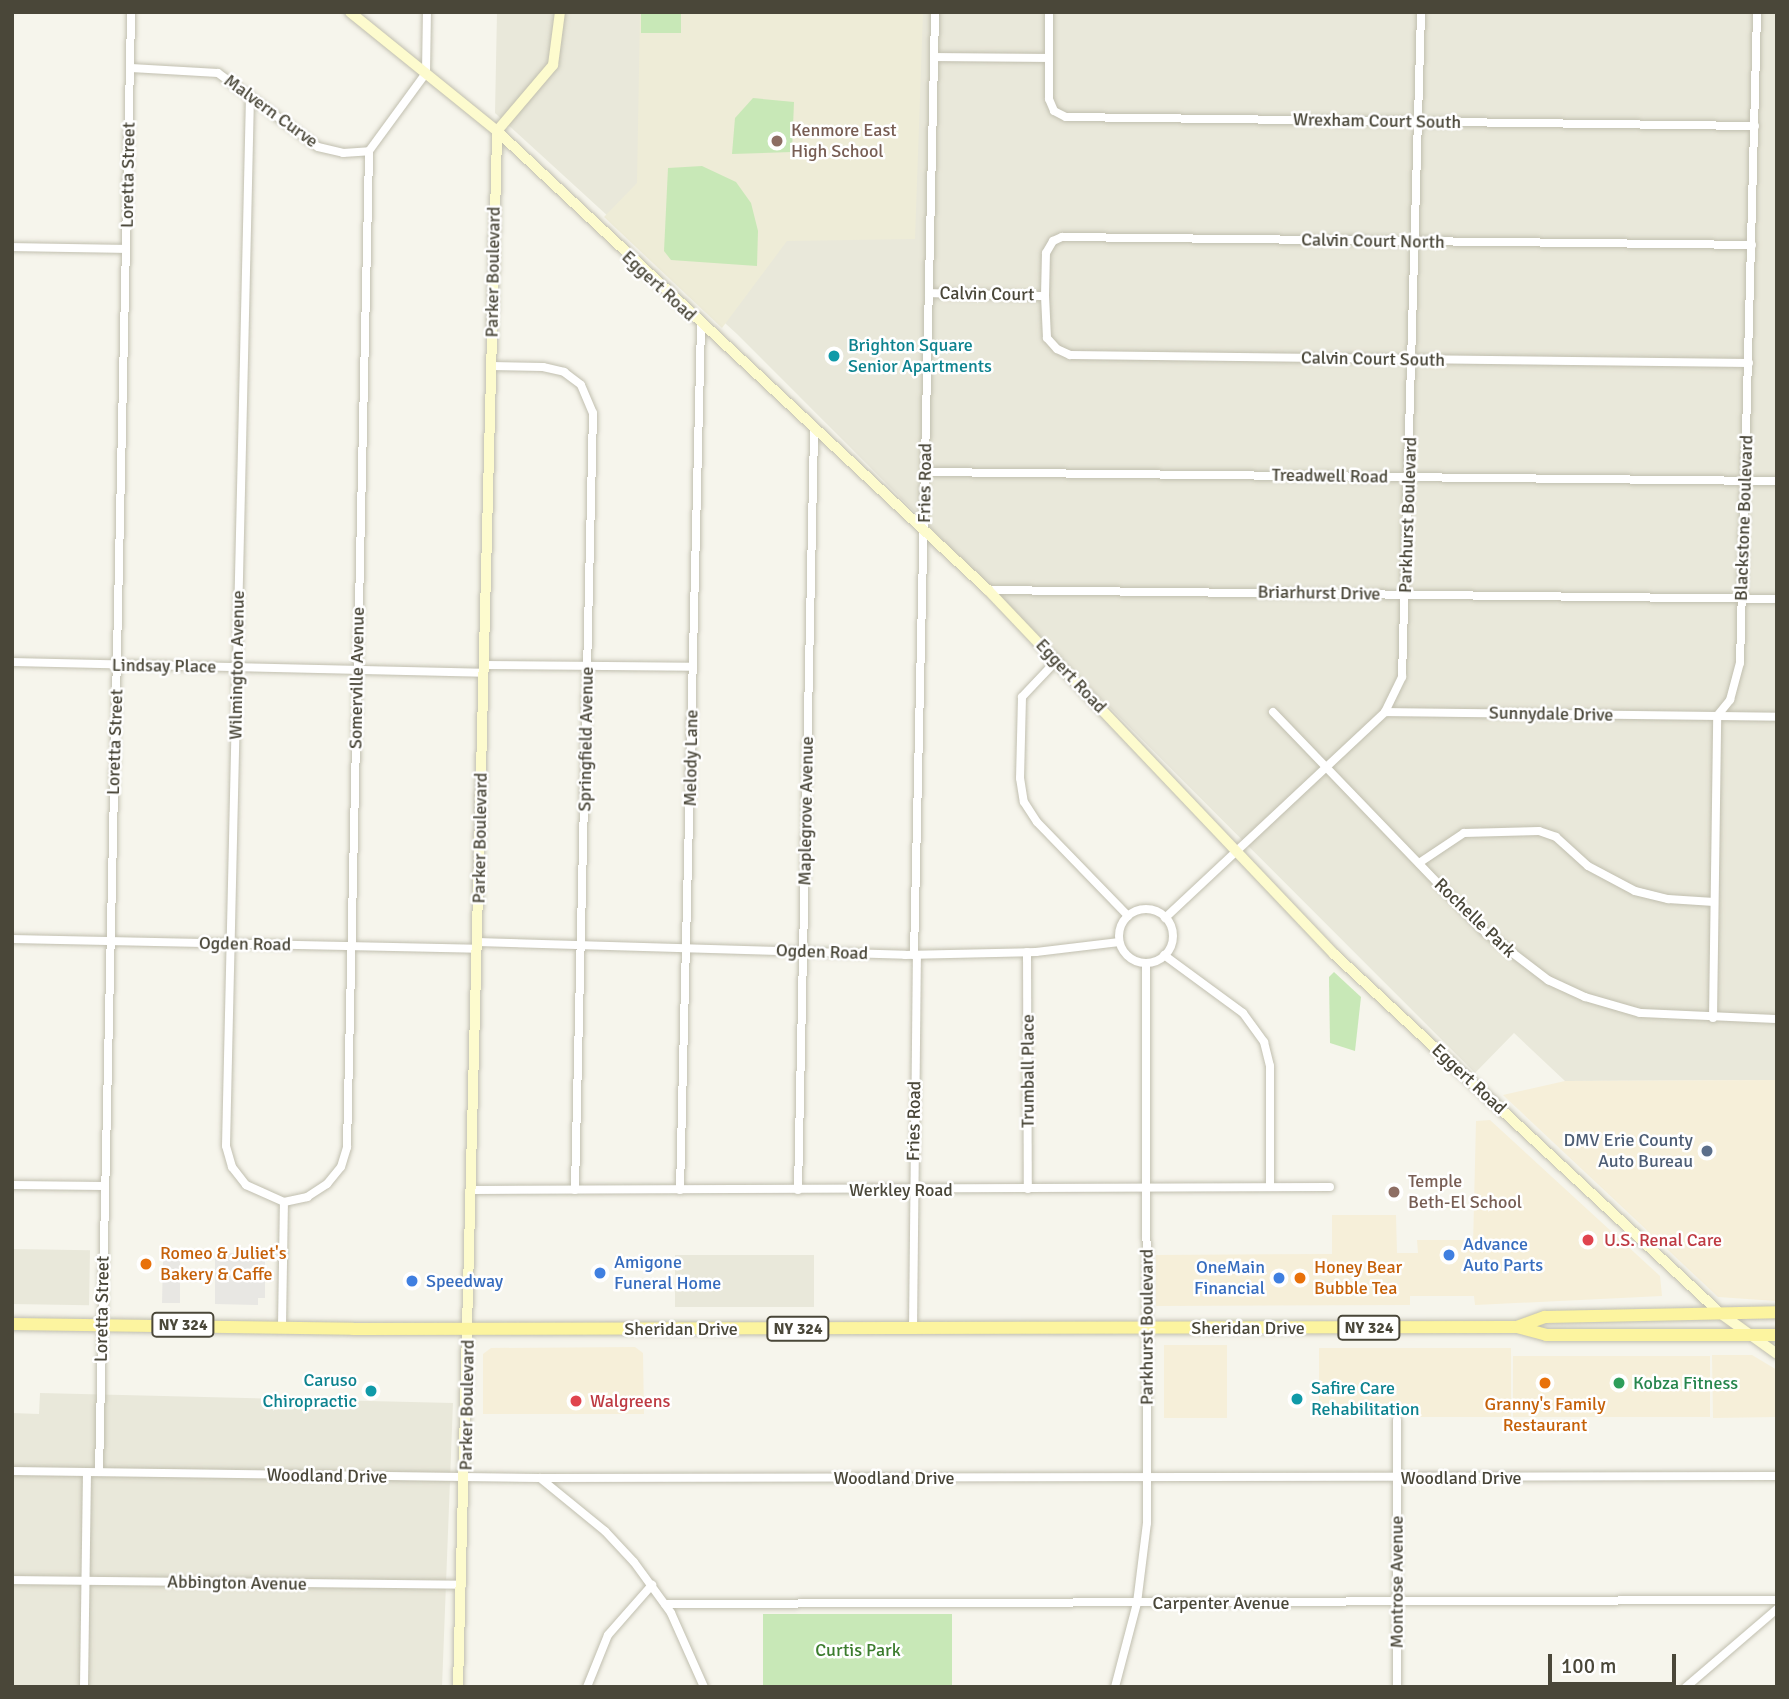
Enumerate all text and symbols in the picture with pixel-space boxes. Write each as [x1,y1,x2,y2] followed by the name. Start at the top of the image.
[220,70,322,152] street label: Malvern Curve
[1293,109,1461,133] street label: Wrexham Court South
[791,120,897,162] place label: Kenmore East High School
[116,122,140,228] street label: Loretta Street
[769,133,785,149] marker: Kenmore East High School
[481,206,505,338] street label: Parker Boulevard
[1301,229,1445,253] street label: Calvin Court North
[617,246,701,326] street label: Eggert Road
[939,282,1035,306] street label: Calvin Court
[848,335,992,378] place label: Brighton Square Senior Apartments
[1301,347,1445,371] street label: Calvin Court South
[826,348,842,364] marker: Brighton Square Senior Apartments
[1730,435,1758,601] street label: Blackstone Boulevard
[1394,437,1422,593] street label: Parkhurst Boulevard
[914,443,936,523] street label: Fries Road
[1272,464,1388,488] street label: Treadwell Road
[1257,581,1381,605] street label: Briarhurst Drive
[225,590,249,740] street label: Wilmington Avenue
[345,607,369,749] street label: Somerville Avenue
[1031,634,1111,718] street label: Eggert Road
[112,654,216,678] street label: Lindsay Place
[574,666,598,812] street label: Springfield Avenue
[102,689,128,795] street label: Loretta Street
[1489,702,1613,726] street label: Sunnydale Drive
[679,709,703,807] street label: Melody Lane
[794,736,818,886] street label: Maplegrove Avenue
[468,772,492,904] street label: Parker Boulevard
[1430,874,1520,962] street label: Rochelle Park
[199,932,291,956] street label: Ogden Road
[776,940,868,964] street label: Ogden Road
[1017,1014,1039,1128] street label: Trumball Place
[1427,1039,1511,1119] street label: Eggert Road
[903,1081,925,1161] street label: Fries Road
[1563,1130,1693,1172] place label: DMV Erie County Auto Bureau
[1699,1143,1715,1159] marker: DMV Erie County Auto Bureau
[1408,1171,1522,1214] place label: Temple Beth-El School
[849,1179,953,1201] street label: Werkley Road
[1386,1184,1402,1200] marker: Temple Beth-El School
[1604,1229,1722,1251] place label: U.S. Renal Care
[1578,1230,1598,1250] marker: U.S. Renal Care
[1463,1234,1543,1276] place label: Advance Auto Parts
[160,1243,287,1286] place label: Romeo & Juliet's Bakery & Caffe
[1441,1247,1457,1263] marker: Advance Auto Parts
[1136,1249,1158,1405] street label: Parkhurst Boulevard
[614,1252,721,1294] place label: Amigone Funeral Home
[90,1256,114,1362] street label: Loretta Street
[138,1256,154,1272] marker: Romeo & Juliet's Bakery & Caffe
[1194,1257,1265,1300] place label: OneMain Financial
[1314,1257,1402,1300] place label: Honey Bear Bubble Tea
[592,1265,608,1281] marker: Amigone Funeral Home
[426,1270,503,1292] place label: Speedway
[1271,1270,1287,1286] marker: OneMain Financial
[1292,1270,1308,1286] marker: Honey Bear Bubble Tea
[404,1273,420,1289] marker: Speedway
[150,1312,216,1338] road number: NY 324
[765,1316,831,1342] road number: NY 324
[1336,1316,1402,1340] road number: NY 324
[1191,1317,1305,1339] street label: Sheridan Drive
[624,1318,738,1340] street label: Sheridan Drive
[455,1339,479,1471] street label: Parker Boulevard
[262,1370,357,1412] place label: Caruso Chiropractic
[1633,1372,1738,1394] place label: Kobza Fitness
[1537,1375,1553,1391] marker: Granny's Family Restaurant
[1611,1375,1627,1391] marker: Kobza Fitness
[1311,1378,1420,1420] place label: Safire Care Rehabilitation
[363,1383,379,1399] marker: Caruso Chiropractic
[590,1390,670,1412] place label: Walgreens
[1289,1391,1305,1407] marker: Safire Care Rehabilitation
[568,1393,584,1409] marker: Walgreens
[1484,1394,1606,1436] place label: Granny's Family Restaurant
[266,1464,388,1488] street label: Woodland Drive
[834,1467,954,1489] street label: Woodland Drive
[1401,1467,1521,1489] street label: Woodland Drive
[1386,1516,1408,1648] street label: Montrose Avenue
[167,1571,307,1595] street label: Abbington Avenue
[1153,1592,1289,1614] street label: Carpenter Avenue
[815,1639,901,1661] park label: Curtis Park
[1551,1640,1679,1684] scale bar
[1561,1653,1616,1679] text: 100 m

